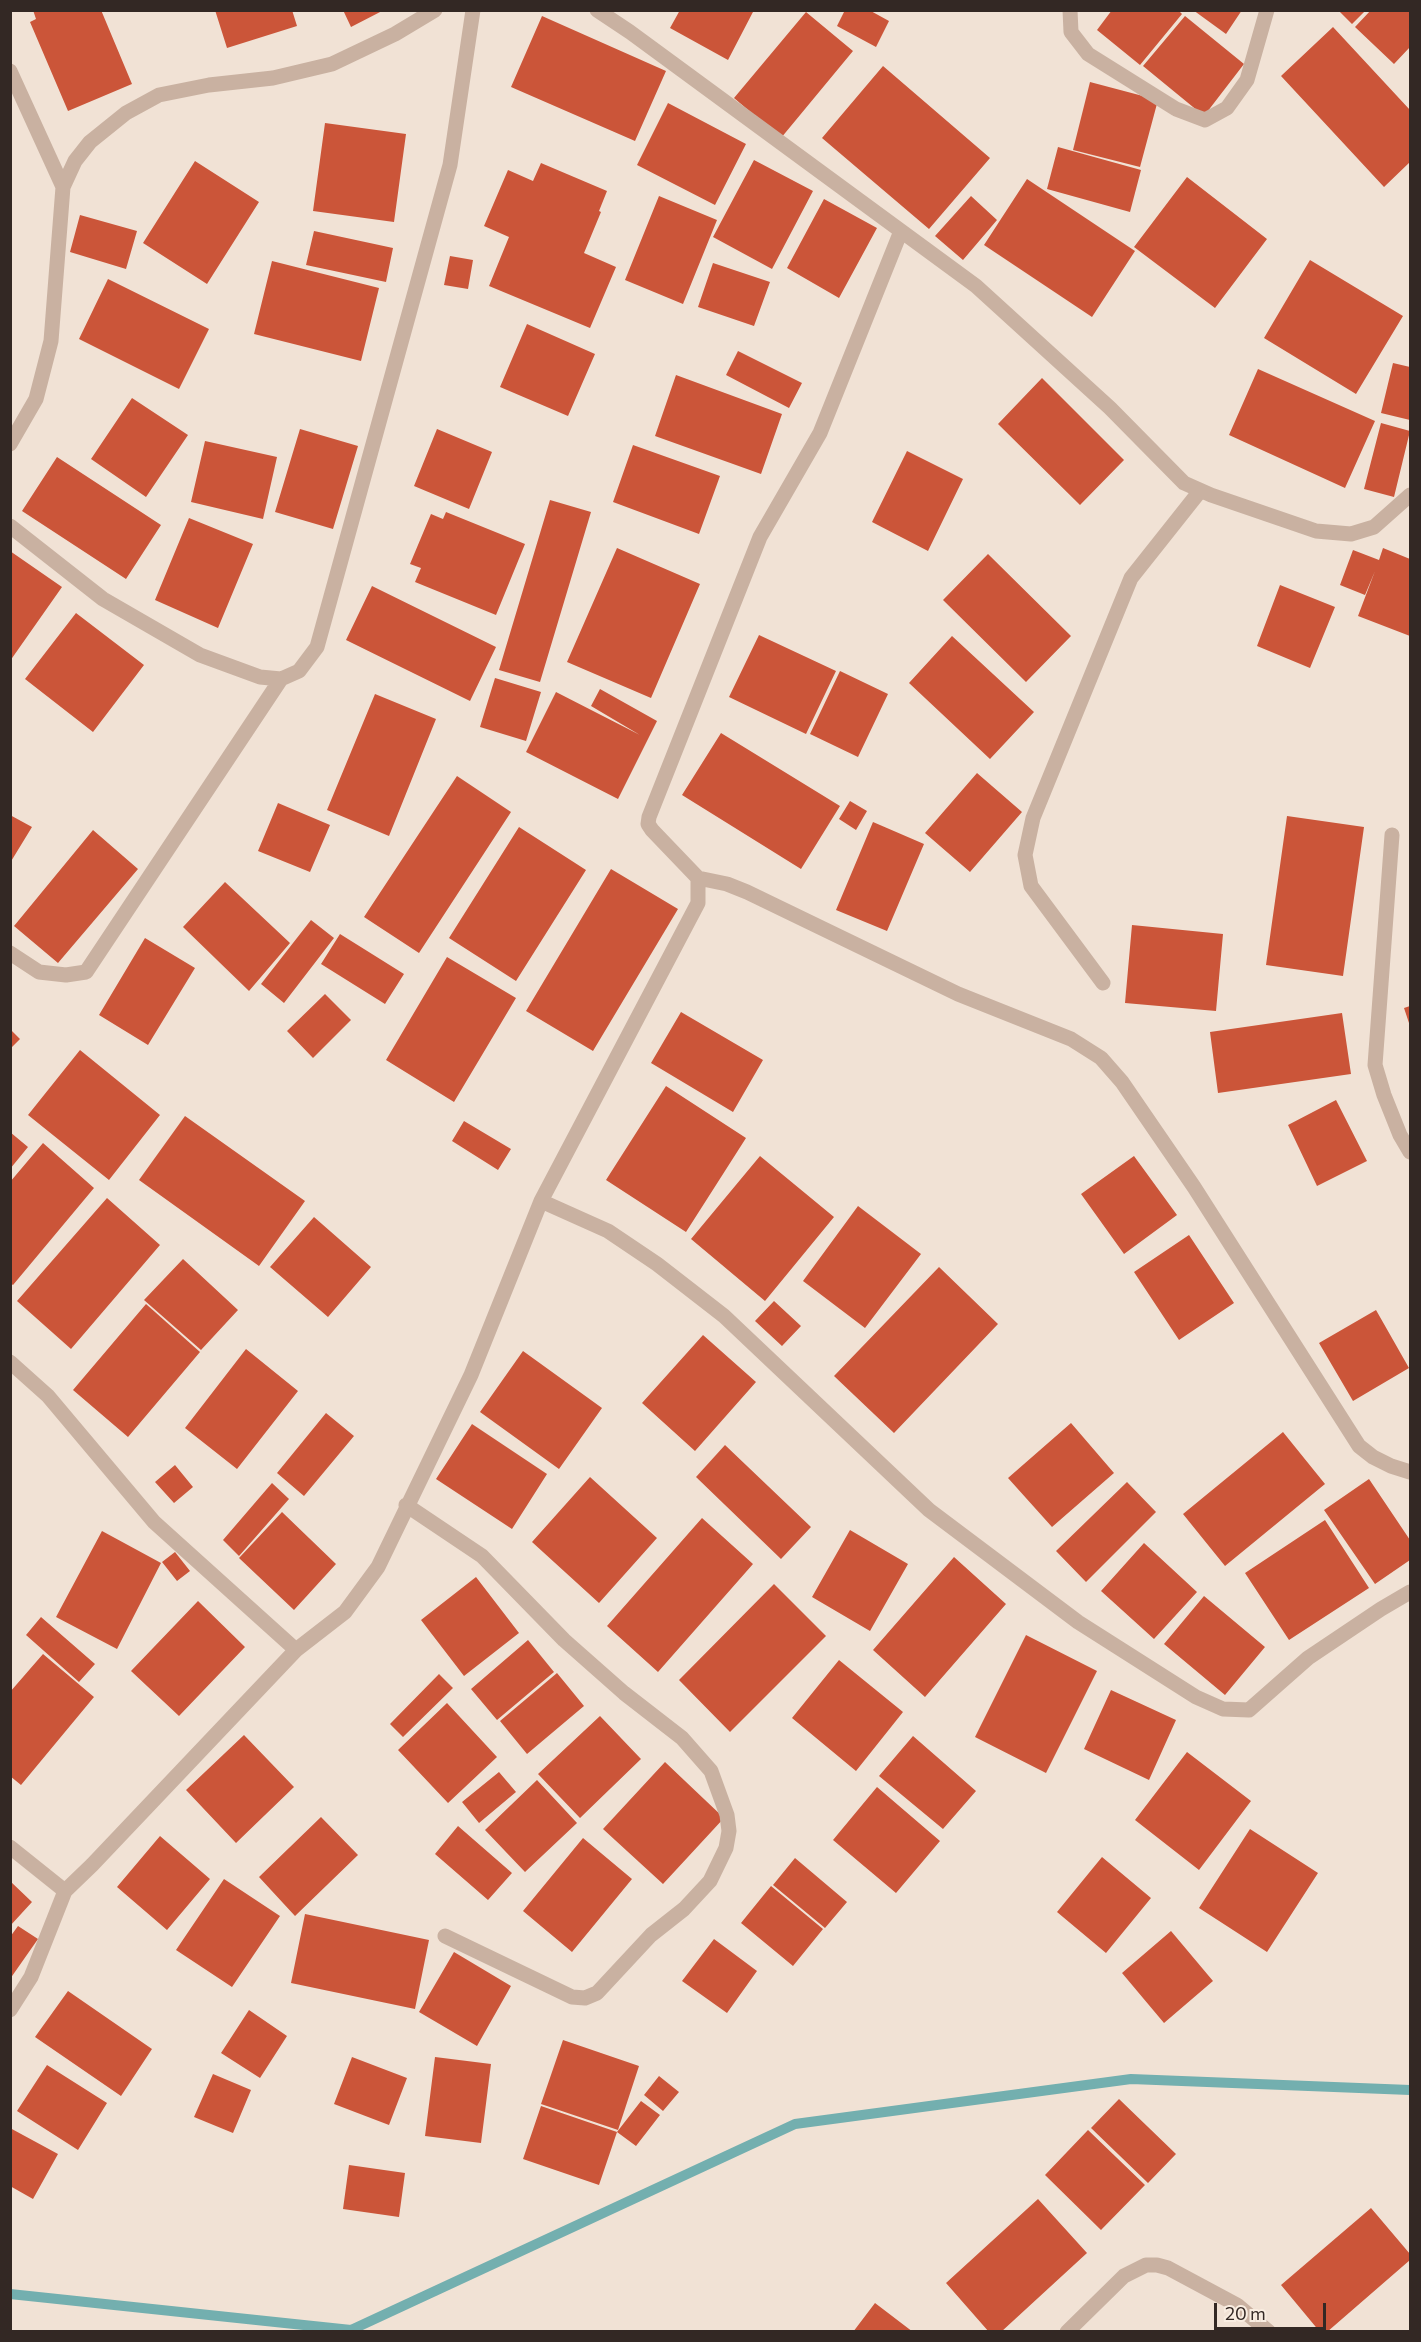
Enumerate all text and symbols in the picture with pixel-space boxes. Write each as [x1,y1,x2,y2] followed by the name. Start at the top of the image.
[1217,2291,1330,2329] scale bar
[1225,2302,1266,2324] text: 20 m

